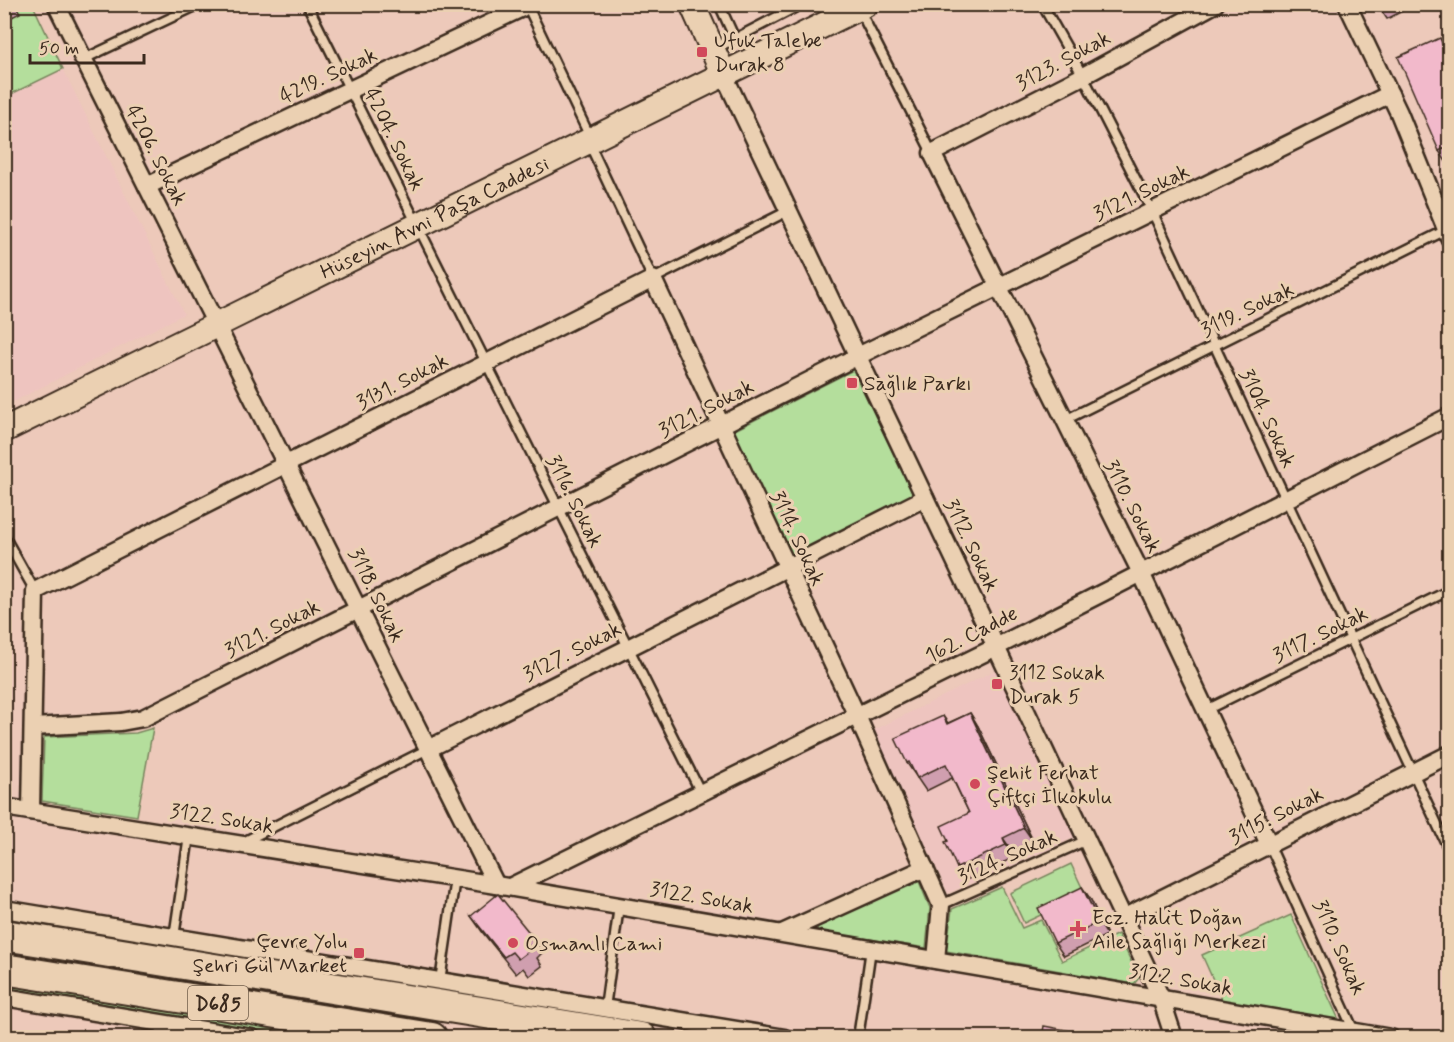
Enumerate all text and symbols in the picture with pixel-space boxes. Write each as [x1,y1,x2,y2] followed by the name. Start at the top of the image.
[1011,24,1116,98] street label: 3123. Sokak
[30,27,144,65] scale bar
[714,27,822,79] place label: Ufuk Talebe Durak 8
[39,37,79,61] text: 50 m
[275,41,382,111] street label: 4219. Sokak
[695,45,709,59] marker: Ufuk Talebe Durak 8
[357,83,431,196] street label: 4204. Sokak
[119,100,194,211] street label: 4206. Sokak
[316,150,554,287] street label: Hüseyin Avni Paşa Caddesi
[1089,158,1194,228] street label: 3121. Sokak
[1196,275,1299,344] street label: 3119. Sokak
[352,347,453,417] street label: 3131. Sokak
[1232,364,1302,473] street label: 3104. Sokak
[864,370,972,398] place label: Sağlık Parkı
[654,373,759,445] street label: 3121. Sokak
[845,376,859,390] marker: Sağlık Parkı
[539,450,609,553] street label: 3116. Sokak
[1097,455,1168,558] street label: 3110. Sokak
[763,486,831,591] street label: 3114. Sokak
[937,494,1006,597] street label: 3112. Sokak
[341,544,411,647] street label: 3118. Sokak
[220,593,325,665] street label: 3121. Sokak
[920,600,1022,670] street label: 162. Cadde
[1268,600,1373,670] street label: 3117. Sokak
[518,615,626,689] street label: 3127. Sokak
[1009,659,1105,711] place label: 3112 Sokak Durak 5
[990,677,1004,691] marker: 3112 Sokak Durak 5
[987,759,1112,811] place label: Şehit Ferhat Çiftçi İlkokulu
[968,777,982,791] marker: Şehit Ferhat Çiftçi İlkokulu
[1224,780,1328,852] street label: 3115. Sokak
[168,797,276,841] street label: 3122. Sokak
[953,822,1062,891] street label: 3124. Sokak
[648,875,756,921] street label: 3122. Sokak
[1306,895,1373,1000] street label: 3110. Sokak
[1092,904,1266,956] place label: Ecz. Halit Doğan Aile Sağlığı Merkezi
[1069,920,1087,938] marker: Ecz. Halit Doğan Aile Sağlığı Merkezi
[192,928,347,980] place label: Çevre Yolu Şehri Gül Market
[525,930,662,958] place label: Osmanlı Cami
[506,936,520,950] marker: Osmanlı Cami
[352,946,366,960] marker: Çevre Yolu Şehri Gül Market
[1127,957,1235,1003] street label: 3122. Sokak
[188,986,248,1020] road number: D685

